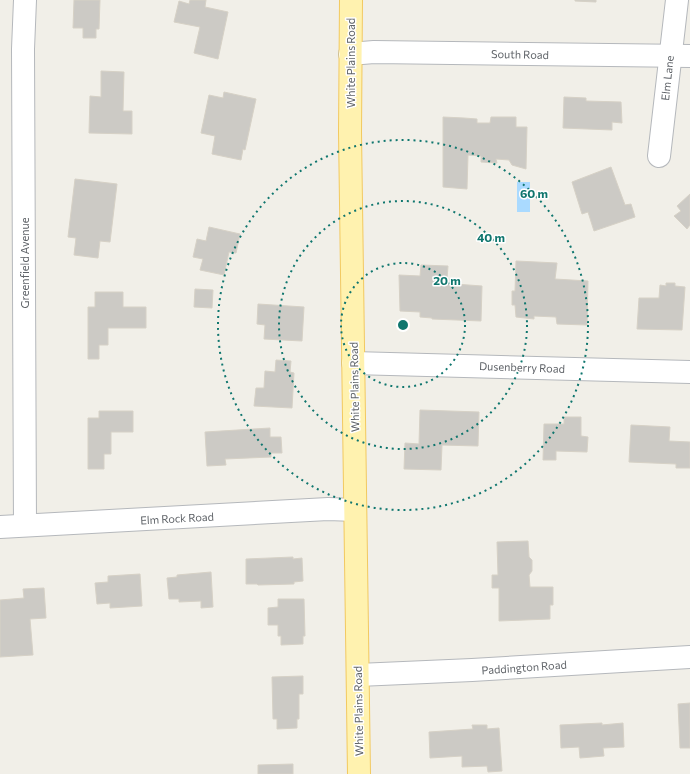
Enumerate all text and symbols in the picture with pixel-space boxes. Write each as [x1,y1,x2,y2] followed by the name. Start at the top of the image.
[344,18,357,108] street label: White Plains Road
[491,47,549,61] street label: South Road
[658,55,676,101] street label: Elm Lane
[520,186,548,200] text: 60 m
[18,217,31,309] street label: Greenfield Avenue
[477,230,505,244] text: 40 m
[433,273,461,287] text: 20 m
[396,318,410,332] centre of rings
[347,342,361,432] street label: White Plains Road
[479,359,565,375] street label: Dusenberry Road
[140,510,214,526] street label: Elm Rock Road
[481,658,567,676] street label: Paddington Road
[351,666,365,756] street label: White Plains Road

